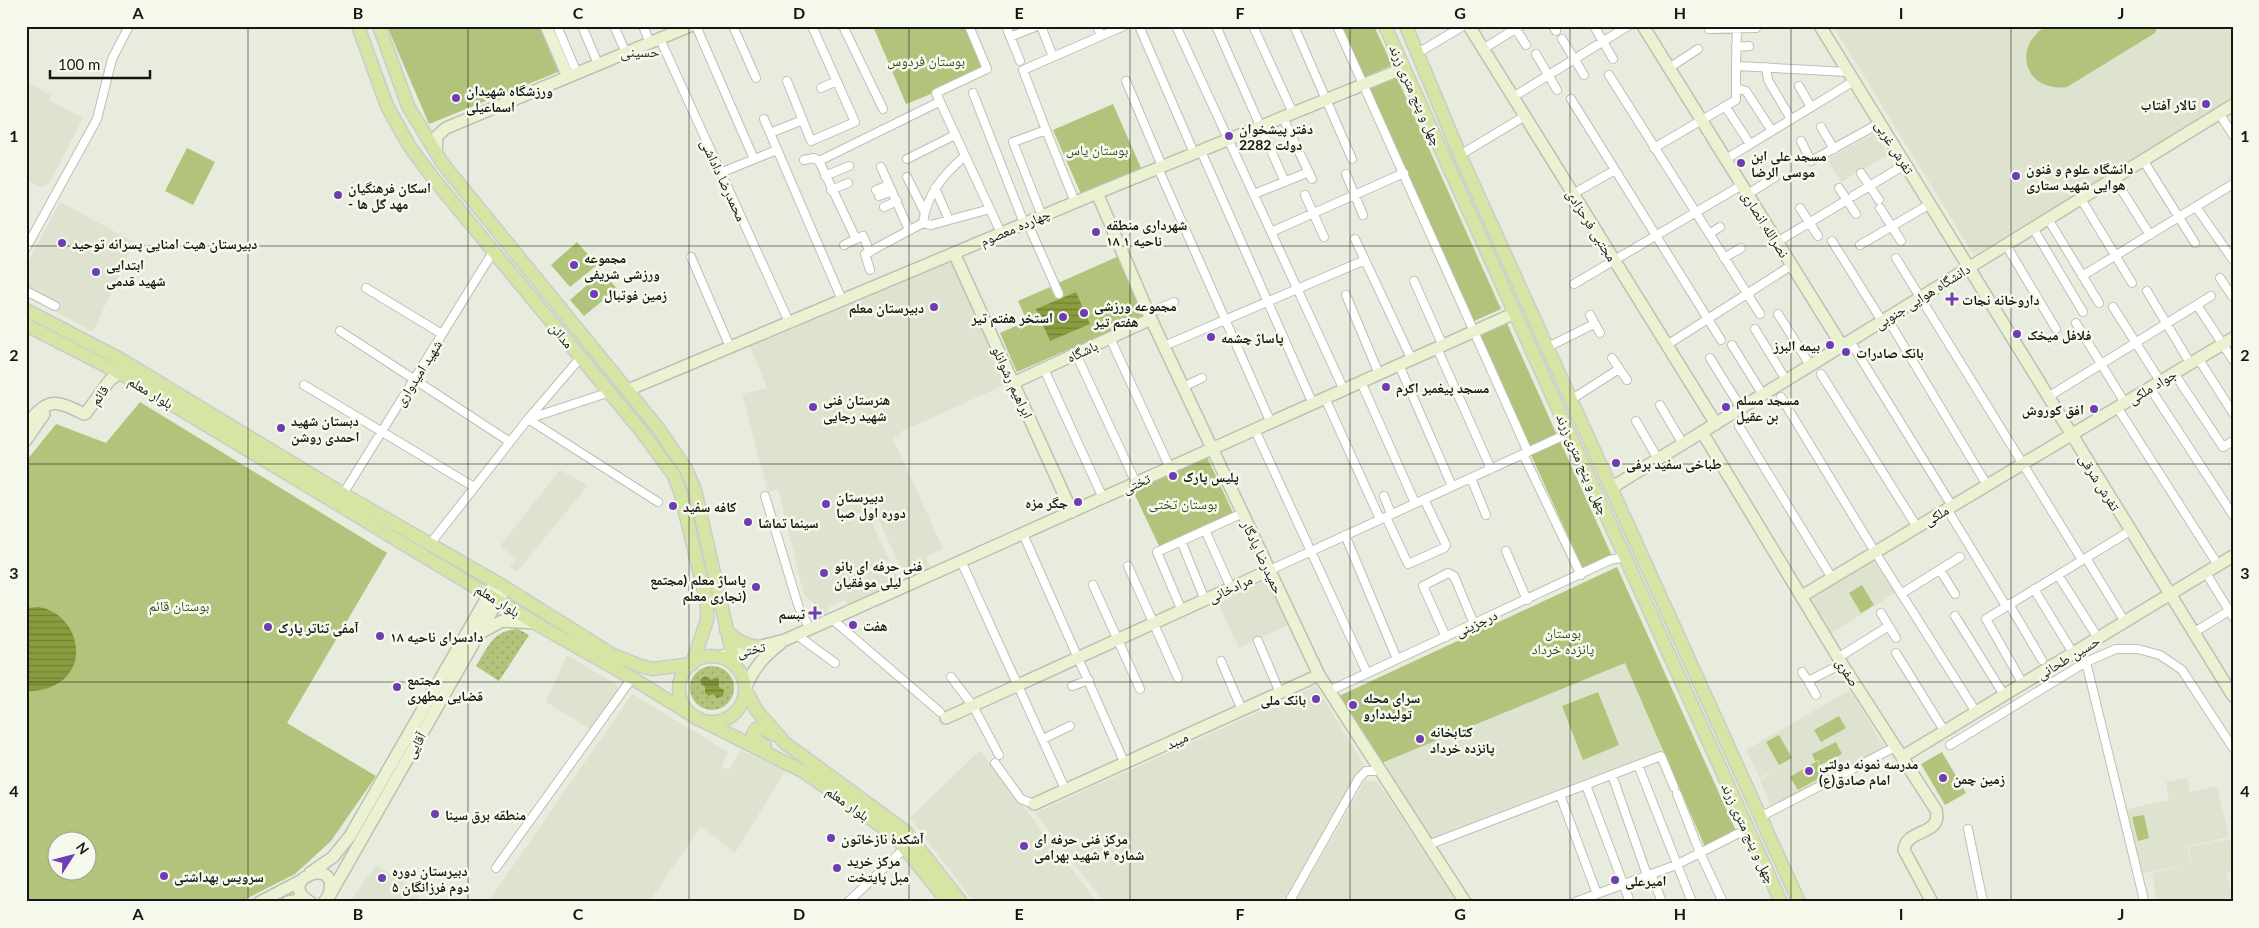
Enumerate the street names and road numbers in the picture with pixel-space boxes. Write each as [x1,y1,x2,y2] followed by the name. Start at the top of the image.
[1384,42,1446,149] street label: چهل و پنج متری زرند
[1871,117,1918,178] street label: تفرش غربی
[697,136,750,224] street label: محمدرضا داداشی
[1562,186,1621,265] street label: مجتبی فرحزادی
[1738,187,1793,261] street label: نصرالله انصاری
[977,205,1054,251] street label: چهارده معصوم
[1871,260,1974,333] street label: دانشگاه هوایی جنوبی
[546,319,578,352] street label: مدائن
[1064,336,1101,366] street label: باشگاه
[391,337,446,410] street label: شهيد امیدواری
[987,343,1037,422] street label: ابراهیم رشوانلو
[2124,365,2180,408] street label: جواد ملکی
[125,372,177,414] street label: بلوار معلم
[86,382,114,409] street label: قائم
[1551,411,1613,518] street label: چهل و پنج متری زرند
[2075,450,2124,514] street label: تفرش شرقی
[1119,469,1153,498] street label: تختی
[1921,501,1952,530] street label: ملکی
[1237,517,1287,597] street label: حمیدرضا یادگار
[1205,570,1255,607] street label: مرادخانی
[472,580,523,622] street label: بلوار معلم
[1452,606,1500,641] street label: درجزینی
[2033,631,2103,683] street label: حسین طحانی
[735,637,767,661] street label: تختی
[1832,654,1863,690] street label: صفری
[1163,728,1191,753] street label: میبد
[401,729,430,762] street label: آقایی
[1717,780,1780,887] street label: چهل و پنج متری زرند
[822,782,873,826] street label: بلوار معلم

